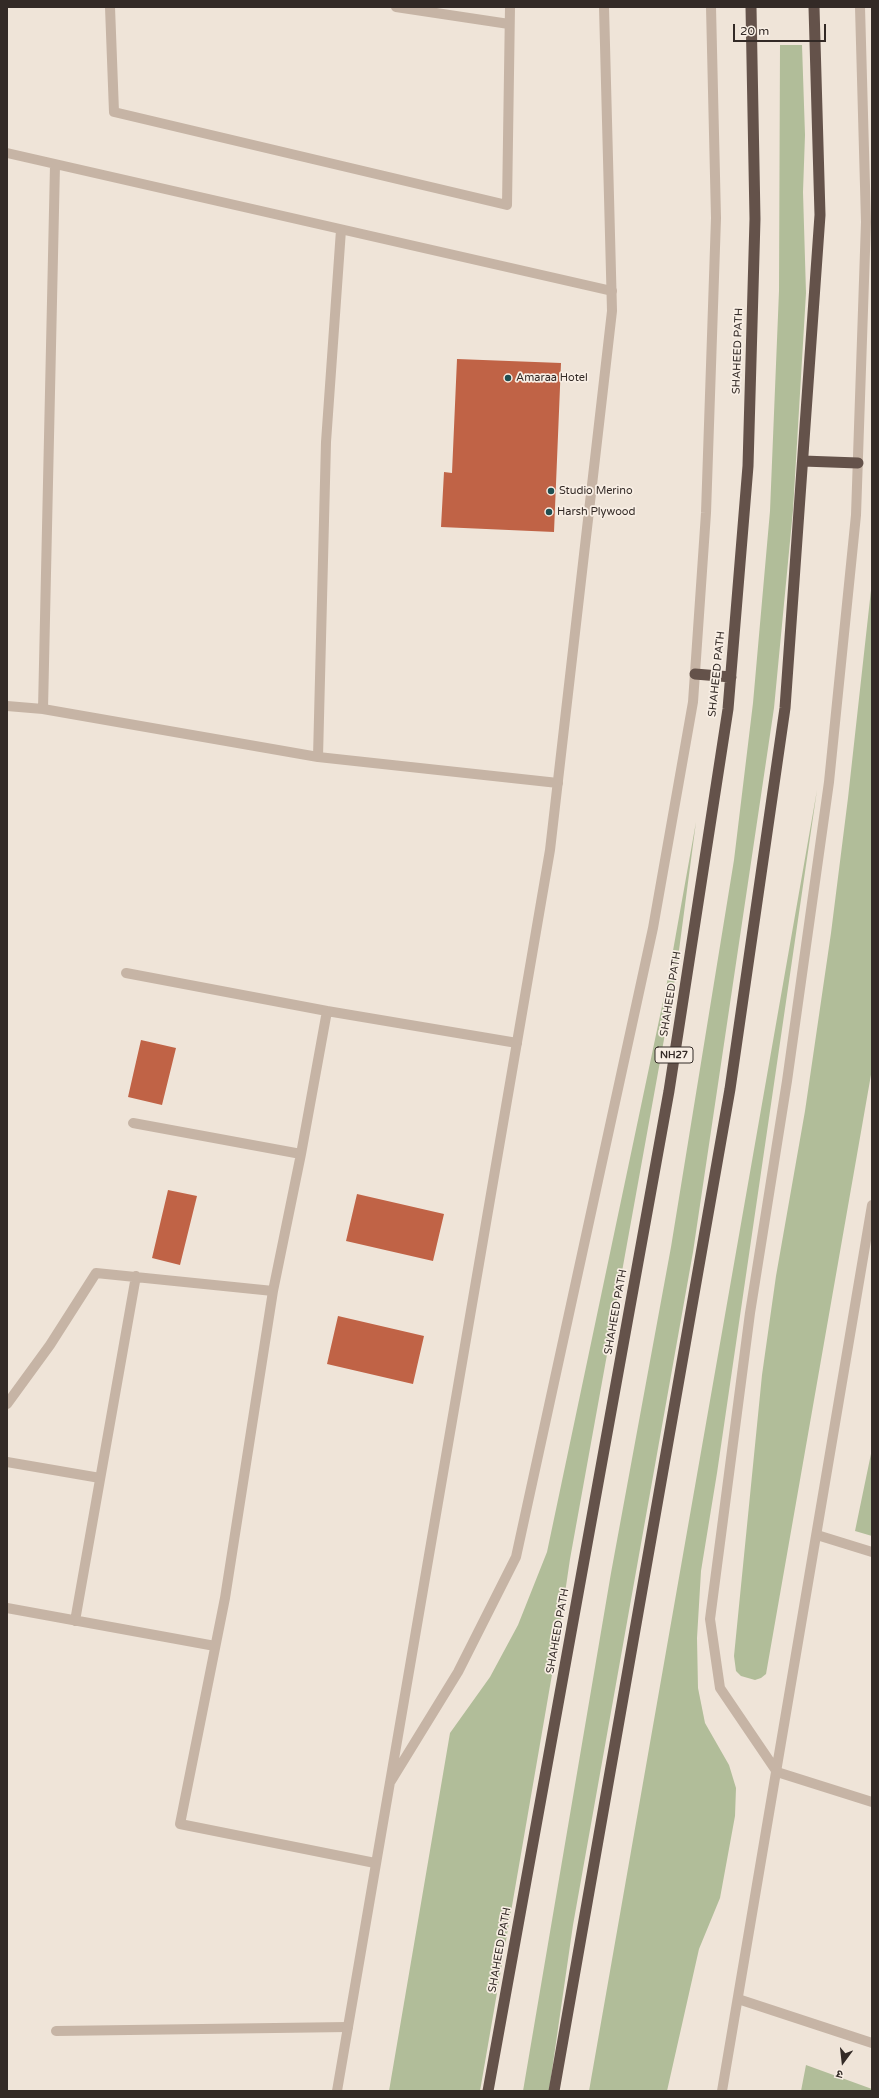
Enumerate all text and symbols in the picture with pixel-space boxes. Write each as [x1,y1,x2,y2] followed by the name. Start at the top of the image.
[735,16,828,42] scale bar
[740,24,769,38] text: 20 m
[730,308,746,394] street label: SHAHEED PATH
[516,371,588,385] place label: Amaraa Hotel
[503,373,513,383] marker: Amaraa Hotel
[559,484,633,498] place label: Studio Merino
[546,486,556,496] marker: Studio Merino
[557,505,635,519] place label: Harsh Plywood
[544,507,554,517] marker: Harsh Plywood
[706,630,728,718] street label: SHAHEED PATH
[658,950,684,1038] street label: SHAHEED PATH
[655,1047,693,1063] road number: NH27
[602,1268,630,1356] street label: SHAHEED PATH
[544,1587,572,1675] street label: SHAHEED PATH
[486,1906,514,1994] street label: SHAHEED PATH
[823,2042,863,2082] north arrow
[835,2067,845,2081] text: उ

